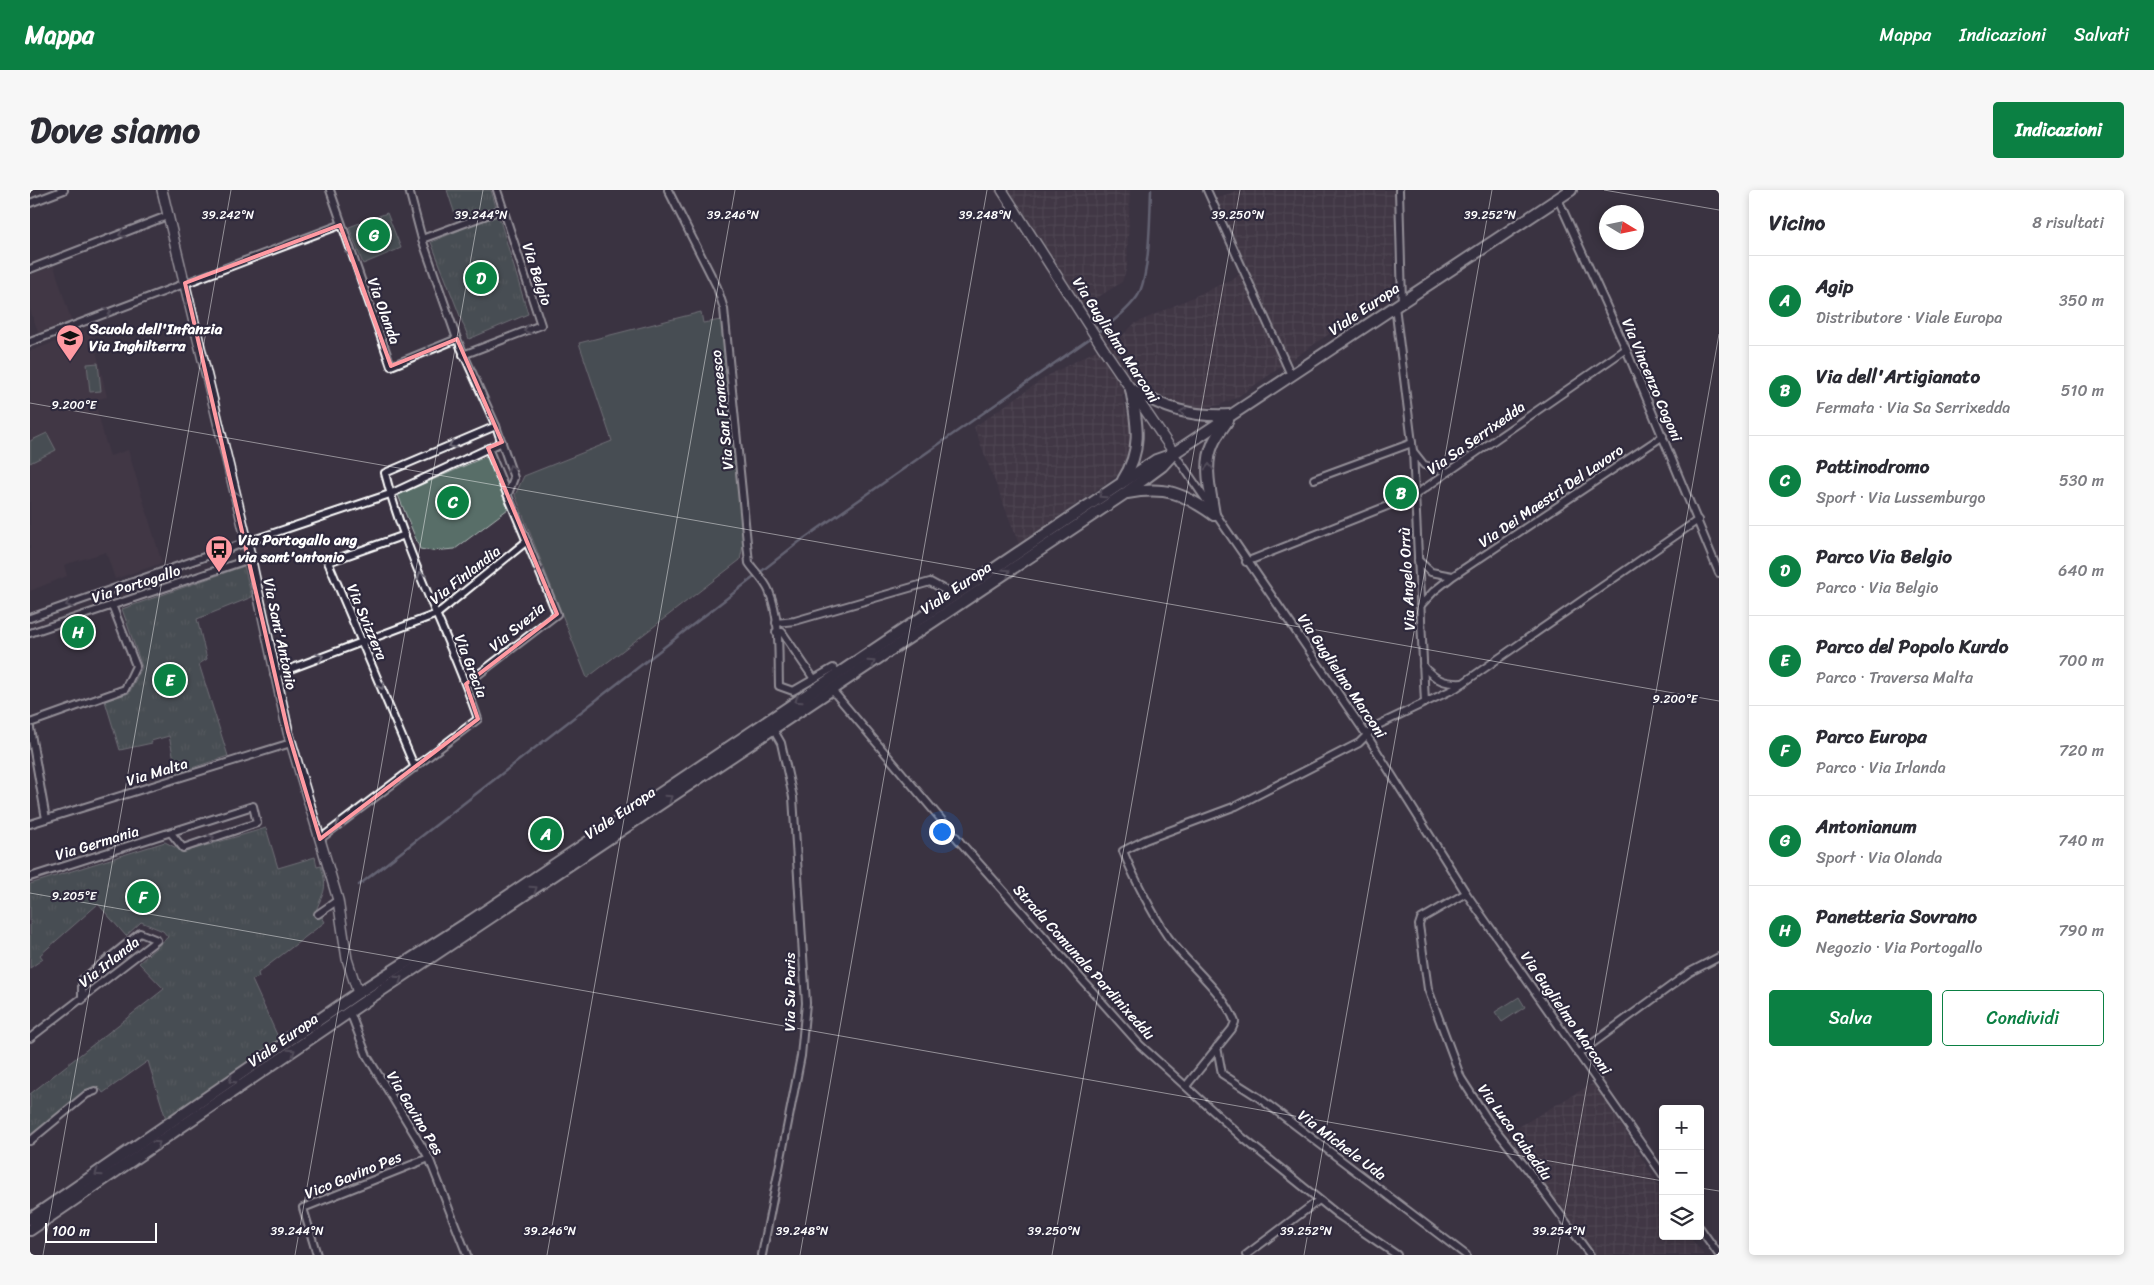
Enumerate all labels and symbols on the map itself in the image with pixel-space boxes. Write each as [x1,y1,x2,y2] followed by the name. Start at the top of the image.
[202,204,255,226] text: 39.242°N
[455,204,508,226] text: 39.244°N
[707,204,760,226] text: 39.246°N
[959,204,1012,226] text: 39.248°N
[1212,204,1265,226] text: 39.250°N
[1464,204,1517,226] text: 39.252°N
[1599,205,1644,250] north arrow
[358,216,390,254] pin: G
[118,227,127,238] one-way arrow
[515,239,560,309] street label: Via Belgio
[344,248,354,257] one-way arrow
[465,259,497,297] pin: D
[1065,272,1167,409] street label: Via Guglielmo Marconi
[360,274,408,349] street label: Via Olanda
[1323,275,1405,343] street label: Viale Europa
[184,298,195,307] one-way arrow
[104,308,112,318] one-way arrow
[1614,314,1690,447] street label: Via Vincenzo Cogoni
[88,316,223,359] place label: Scuola dell'Infanzia Via Inghilterra
[55,323,85,362] school or university icon: Scuola dell'Infanzia Via Inghilterra
[523,324,532,335] one-way arrow
[425,346,434,356] one-way arrow
[703,348,741,471] street label: Via San Francesco
[52,394,98,416] text: 9.200°E
[1421,394,1531,482] street label: Via Sa Serrixedda
[1178,408,1187,418] one-way arrow
[1473,437,1629,555] street label: Via Dei Maestri Del Lavoro
[448,439,457,449] one-way arrow
[1204,463,1214,470] one-way arrow
[507,464,517,473] one-way arrow
[1385,474,1417,512] pin: B
[437,483,469,521] pin: C
[1099,489,1108,499] one-way arrow
[230,490,241,499] one-way arrow
[238,527,358,570] place label: Via Portogallo ang via sant'antonio
[1391,527,1423,631] street label: Via Angelo Orrù
[204,534,234,573] bus stop icon: Via Portogallo ang via sant'antonio
[424,538,507,611] street label: Via Finlandia
[915,554,997,622] street label: Viale Europa
[88,557,184,611] street label: Via Portogallo
[533,567,544,576] one-way arrow
[1001,569,1011,578] one-way arrow
[417,571,427,579] one-way arrow
[255,576,305,693] street label: Via Sant'Antonio
[339,580,395,665] street label: Via Svizzera
[483,595,551,658] street label: Via Svezia
[65,599,73,609] one-way arrow
[1290,608,1394,744] street label: Via Guglielmo Marconi
[62,613,94,651] pin: H
[447,630,495,702] street label: Via Grecia
[315,653,324,663] one-way arrow
[867,659,876,669] one-way arrow
[154,661,186,699] pin: E
[375,681,386,690] one-way arrow
[1653,688,1699,710] text: 9.200°E
[794,694,804,703] one-way arrow
[465,721,474,729] one-way arrow
[123,750,191,794] street label: Via Malta
[579,779,661,847] street label: Viale Europa
[663,795,673,804] one-way arrow
[530,815,562,853] pin: A
[52,818,142,868] street label: Via Germania
[335,819,345,828] one-way arrow
[929,819,955,845] your location
[207,834,215,844] one-way arrow
[127,878,159,916] pin: F
[1007,878,1161,1046] street label: Strada Comunale Pardinixeddu
[52,885,98,907] text: 9.205°E
[529,885,538,895] one-way arrow
[73,929,146,994] street label: Via Irlanda
[1513,946,1619,1081] street label: Via Guglielmo Marconi
[777,952,803,1032] street label: Via Su Paris
[393,976,403,985] one-way arrow
[242,1006,324,1074] street label: Viale Europa
[286,1049,295,1058] one-way arrow
[380,1066,451,1161] street label: Via Gavino Pes
[228,1074,238,1083] one-way arrow
[1471,1078,1559,1186] street label: Via Luca Cubeddu
[1292,1103,1392,1187] street label: Via Michele Uda
[152,1141,161,1150] one-way arrow
[300,1144,406,1206] street label: Vico Gavino Pes
[94,1166,103,1176] one-way arrow
[45,1220,158,1243] scale bar
[271,1220,324,1242] text: 39.244°N
[524,1220,577,1242] text: 39.246°N
[776,1220,829,1242] text: 39.248°N
[1028,1220,1081,1242] text: 39.250°N
[1280,1220,1333,1242] text: 39.252°N
[1533,1220,1586,1242] text: 39.254°N

